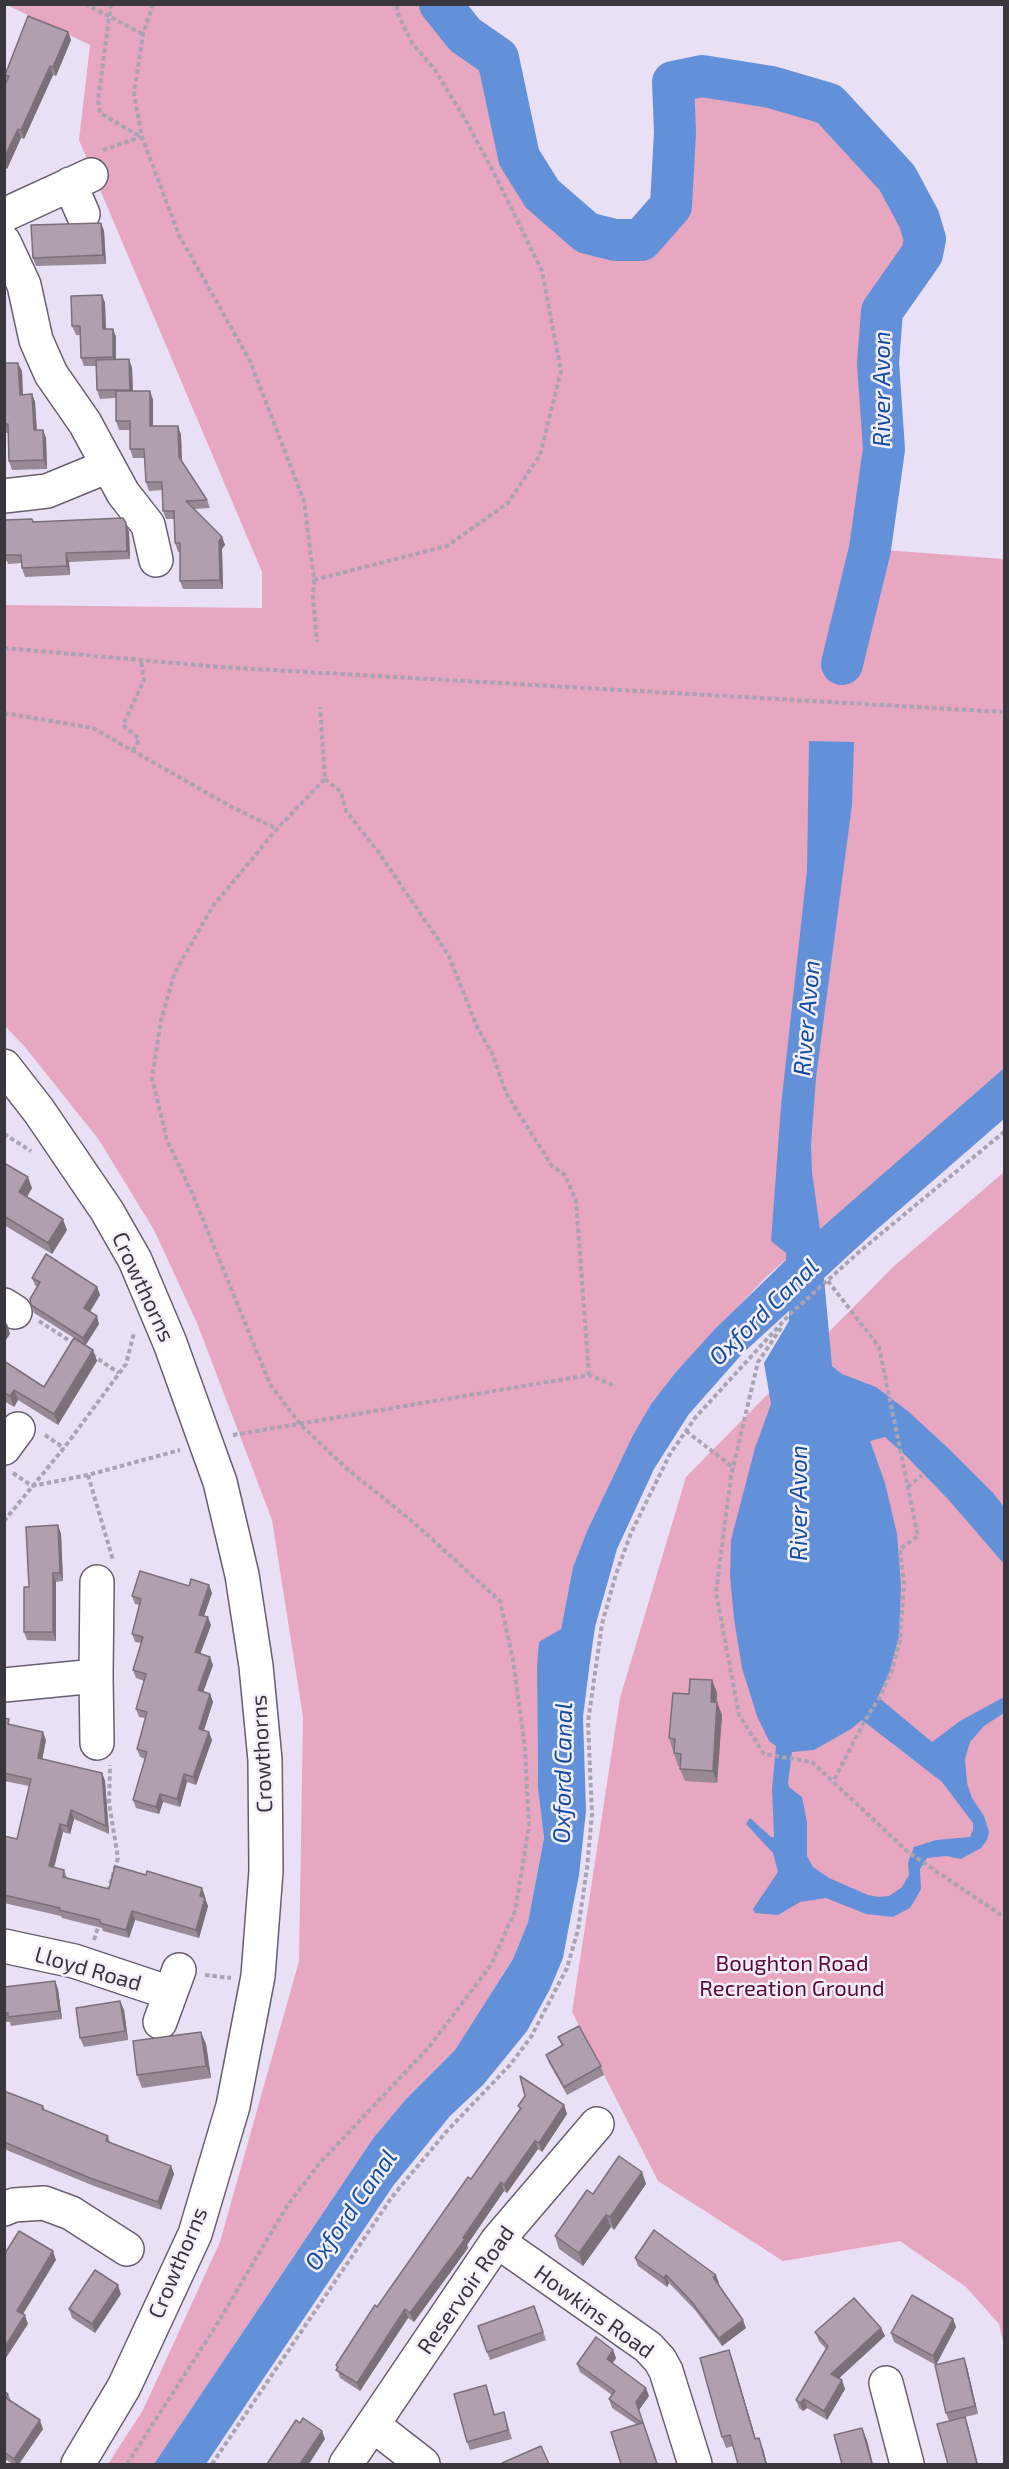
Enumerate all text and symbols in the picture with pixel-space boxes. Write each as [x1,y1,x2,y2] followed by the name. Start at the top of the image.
[868,331,896,447] water label: River Avon
[788,959,826,1077] water label: River Avon
[106,1228,180,1346] street label: Crowthorns
[703,1253,825,1371] water label: Oxford Canal
[785,1445,813,1561] water label: River Avon
[246,1694,278,1814] street label: Crowthorns
[547,1702,579,1844] water label: Oxford Canal
[32,1941,144,1997] street label: Lloyd Road
[699,1951,885,2002] park label: Boughton Road Recreation Ground
[299,2144,403,2276] water label: Oxford Canal
[143,2203,213,2323] street label: Crowthorns
[412,2221,520,2359] street label: Reservoir Road
[529,2260,659,2364] street label: Howkins Road

